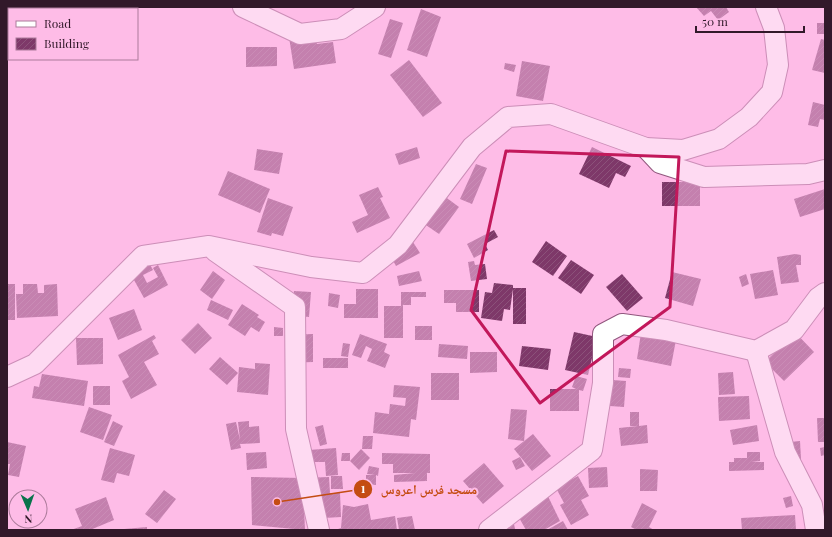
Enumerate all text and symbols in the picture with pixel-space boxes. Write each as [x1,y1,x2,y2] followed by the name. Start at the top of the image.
[8,8,138,60] legend
[696,8,804,34] scale bar
[702,13,728,29] text: 50 m
[44,15,71,31] text: Road
[44,35,90,51] text: Building
[353,477,486,502] callout: مسجد فرس اعروس
[361,480,366,496] text: 1
[381,480,477,498] text: مسجد فرس اعروس
[8,489,48,529] north arrow
[24,512,33,527] text: N

